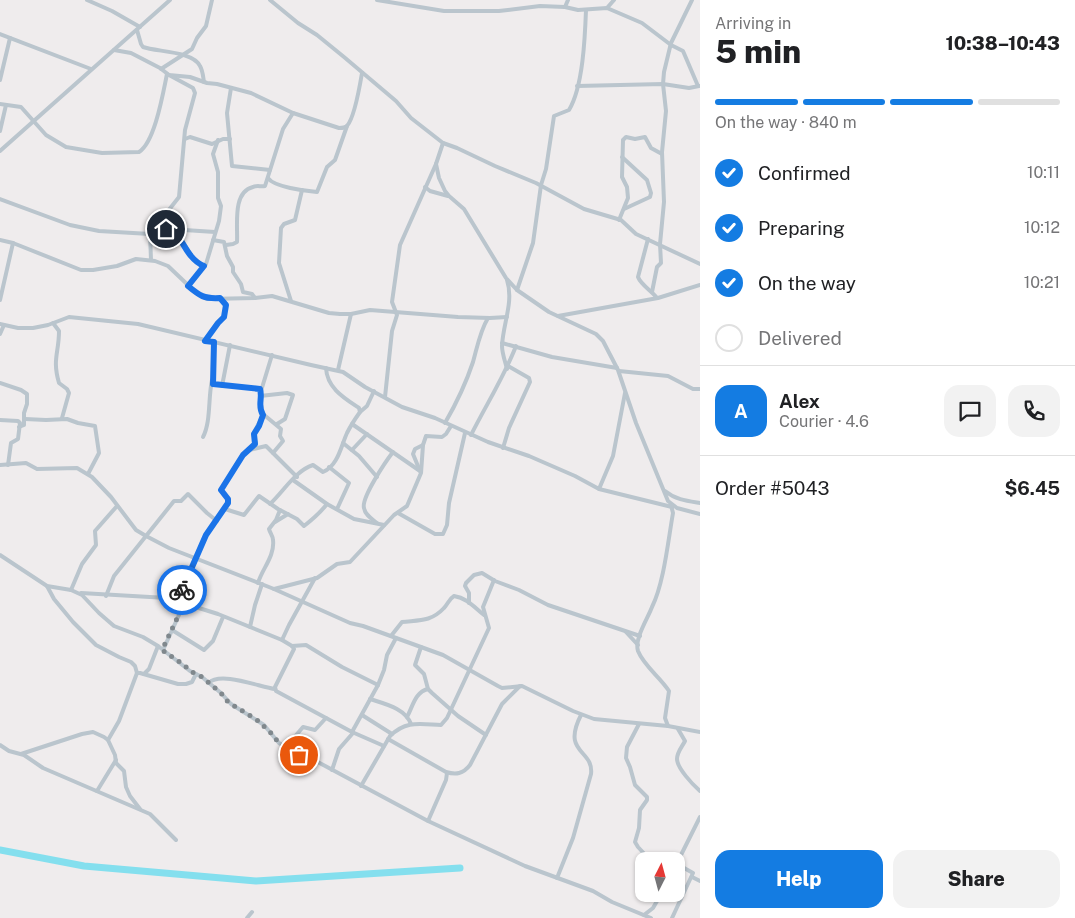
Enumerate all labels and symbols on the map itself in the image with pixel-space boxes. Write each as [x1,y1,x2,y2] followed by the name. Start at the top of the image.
[145,208,187,250] pin
[157,565,207,615] courier
[278,734,320,776] pin
[635,852,685,902] north arrow

